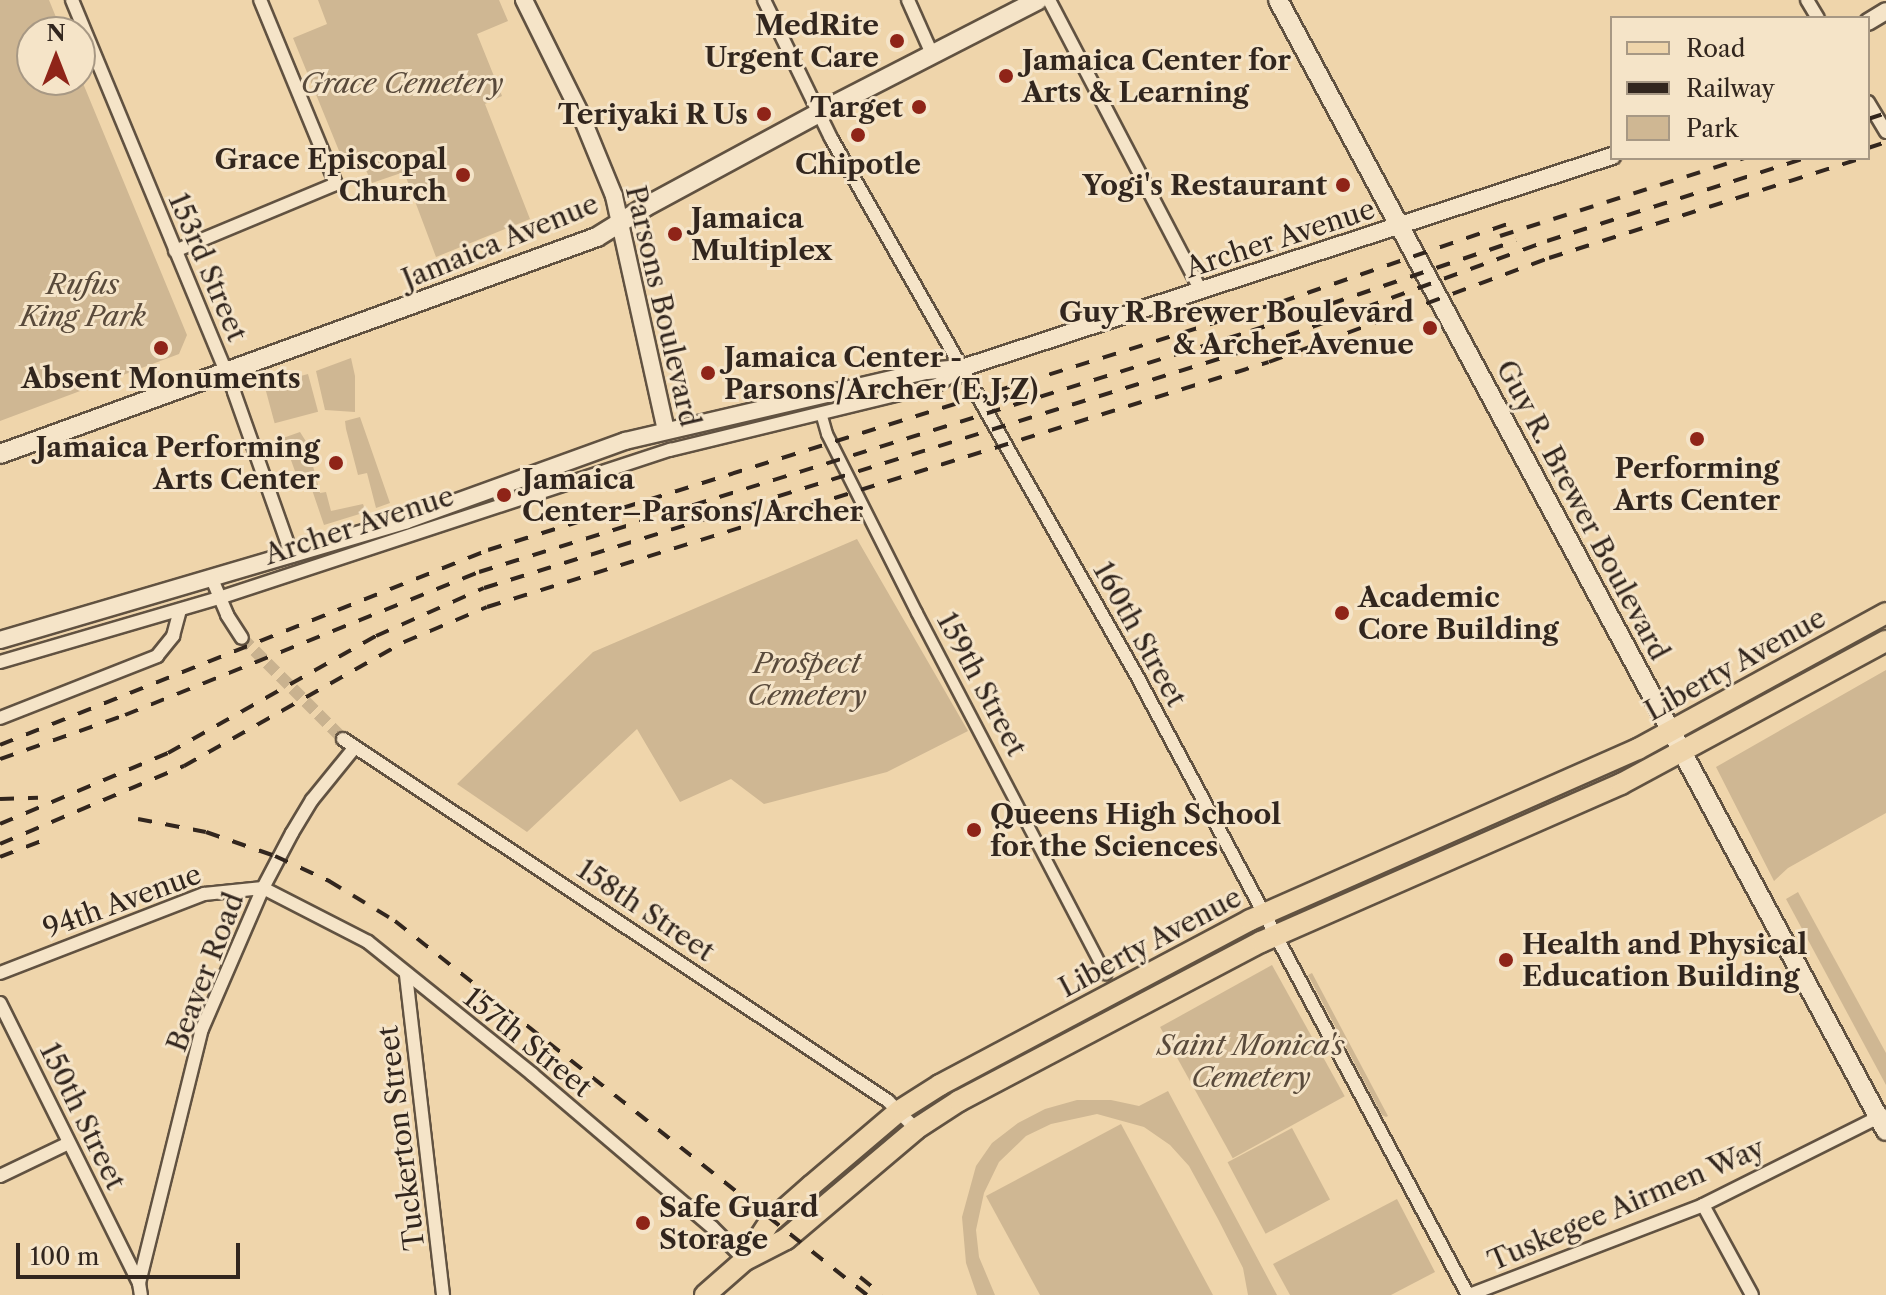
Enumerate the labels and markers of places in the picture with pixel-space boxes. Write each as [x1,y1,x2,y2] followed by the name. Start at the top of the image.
[705,8,879,74] place label: MedRite Urgent Care
[886,30,908,52] marker: MedRite Urgent Care
[1022,43,1292,109] place label: Jamaica Center for Arts & Learning
[997,67,1015,85] marker: Jamaica Center for Arts & Learning
[810,90,903,124] place label: Target
[557,97,748,131] place label: Teriyaki R Us
[910,98,928,116] marker: Target
[755,105,773,123] marker: Teriyaki R Us
[849,126,867,144] marker: Chipotle
[214,142,447,208] place label: Grace Episcopal Church
[795,147,921,181] place label: Chipotle
[454,166,472,184] marker: Grace Episcopal Church
[1083,168,1327,202] place label: Yogi's Restaurant
[1334,176,1352,194] marker: Yogi's Restaurant
[691,201,832,267] place label: Jamaica Multiplex
[666,225,684,243] marker: Jamaica Multiplex
[1057,295,1414,361] place label: Guy R Brewer Boulevard & Archer Avenue
[1421,319,1439,337] marker: Guy R Brewer Boulevard & Archer Avenue
[152,339,170,357] marker: Absent Monuments
[724,340,1039,406] place label: Jamaica Center - Parsons/Archer (E,J,Z)
[21,361,301,395] place label: Absent Monuments
[699,364,717,382] marker: Jamaica Center - Parsons/Archer (E,J,Z)
[35,430,320,496] place label: Jamaica Performing Arts Center
[1688,430,1706,448] marker: Performing Arts Center
[1614,451,1780,517] place label: Performing Arts Center
[327,454,345,472] marker: Jamaica Performing Arts Center
[522,462,863,528] place label: Jamaica Center–Parsons/Archer
[493,484,515,506] marker: Jamaica Center–Parsons/Archer
[1358,580,1559,646] place label: Academic Core Building
[1333,604,1351,622] marker: Academic Core Building
[990,797,1281,863] place label: Queens High School for the Sciences
[965,821,983,839] marker: Queens High School for the Sciences
[1522,927,1807,993] place label: Health and Physical Education Building
[1497,951,1515,969] marker: Health and Physical Education Building
[659,1190,819,1256] place label: Safe Guard Storage
[634,1214,652,1232] marker: Safe Guard Storage

